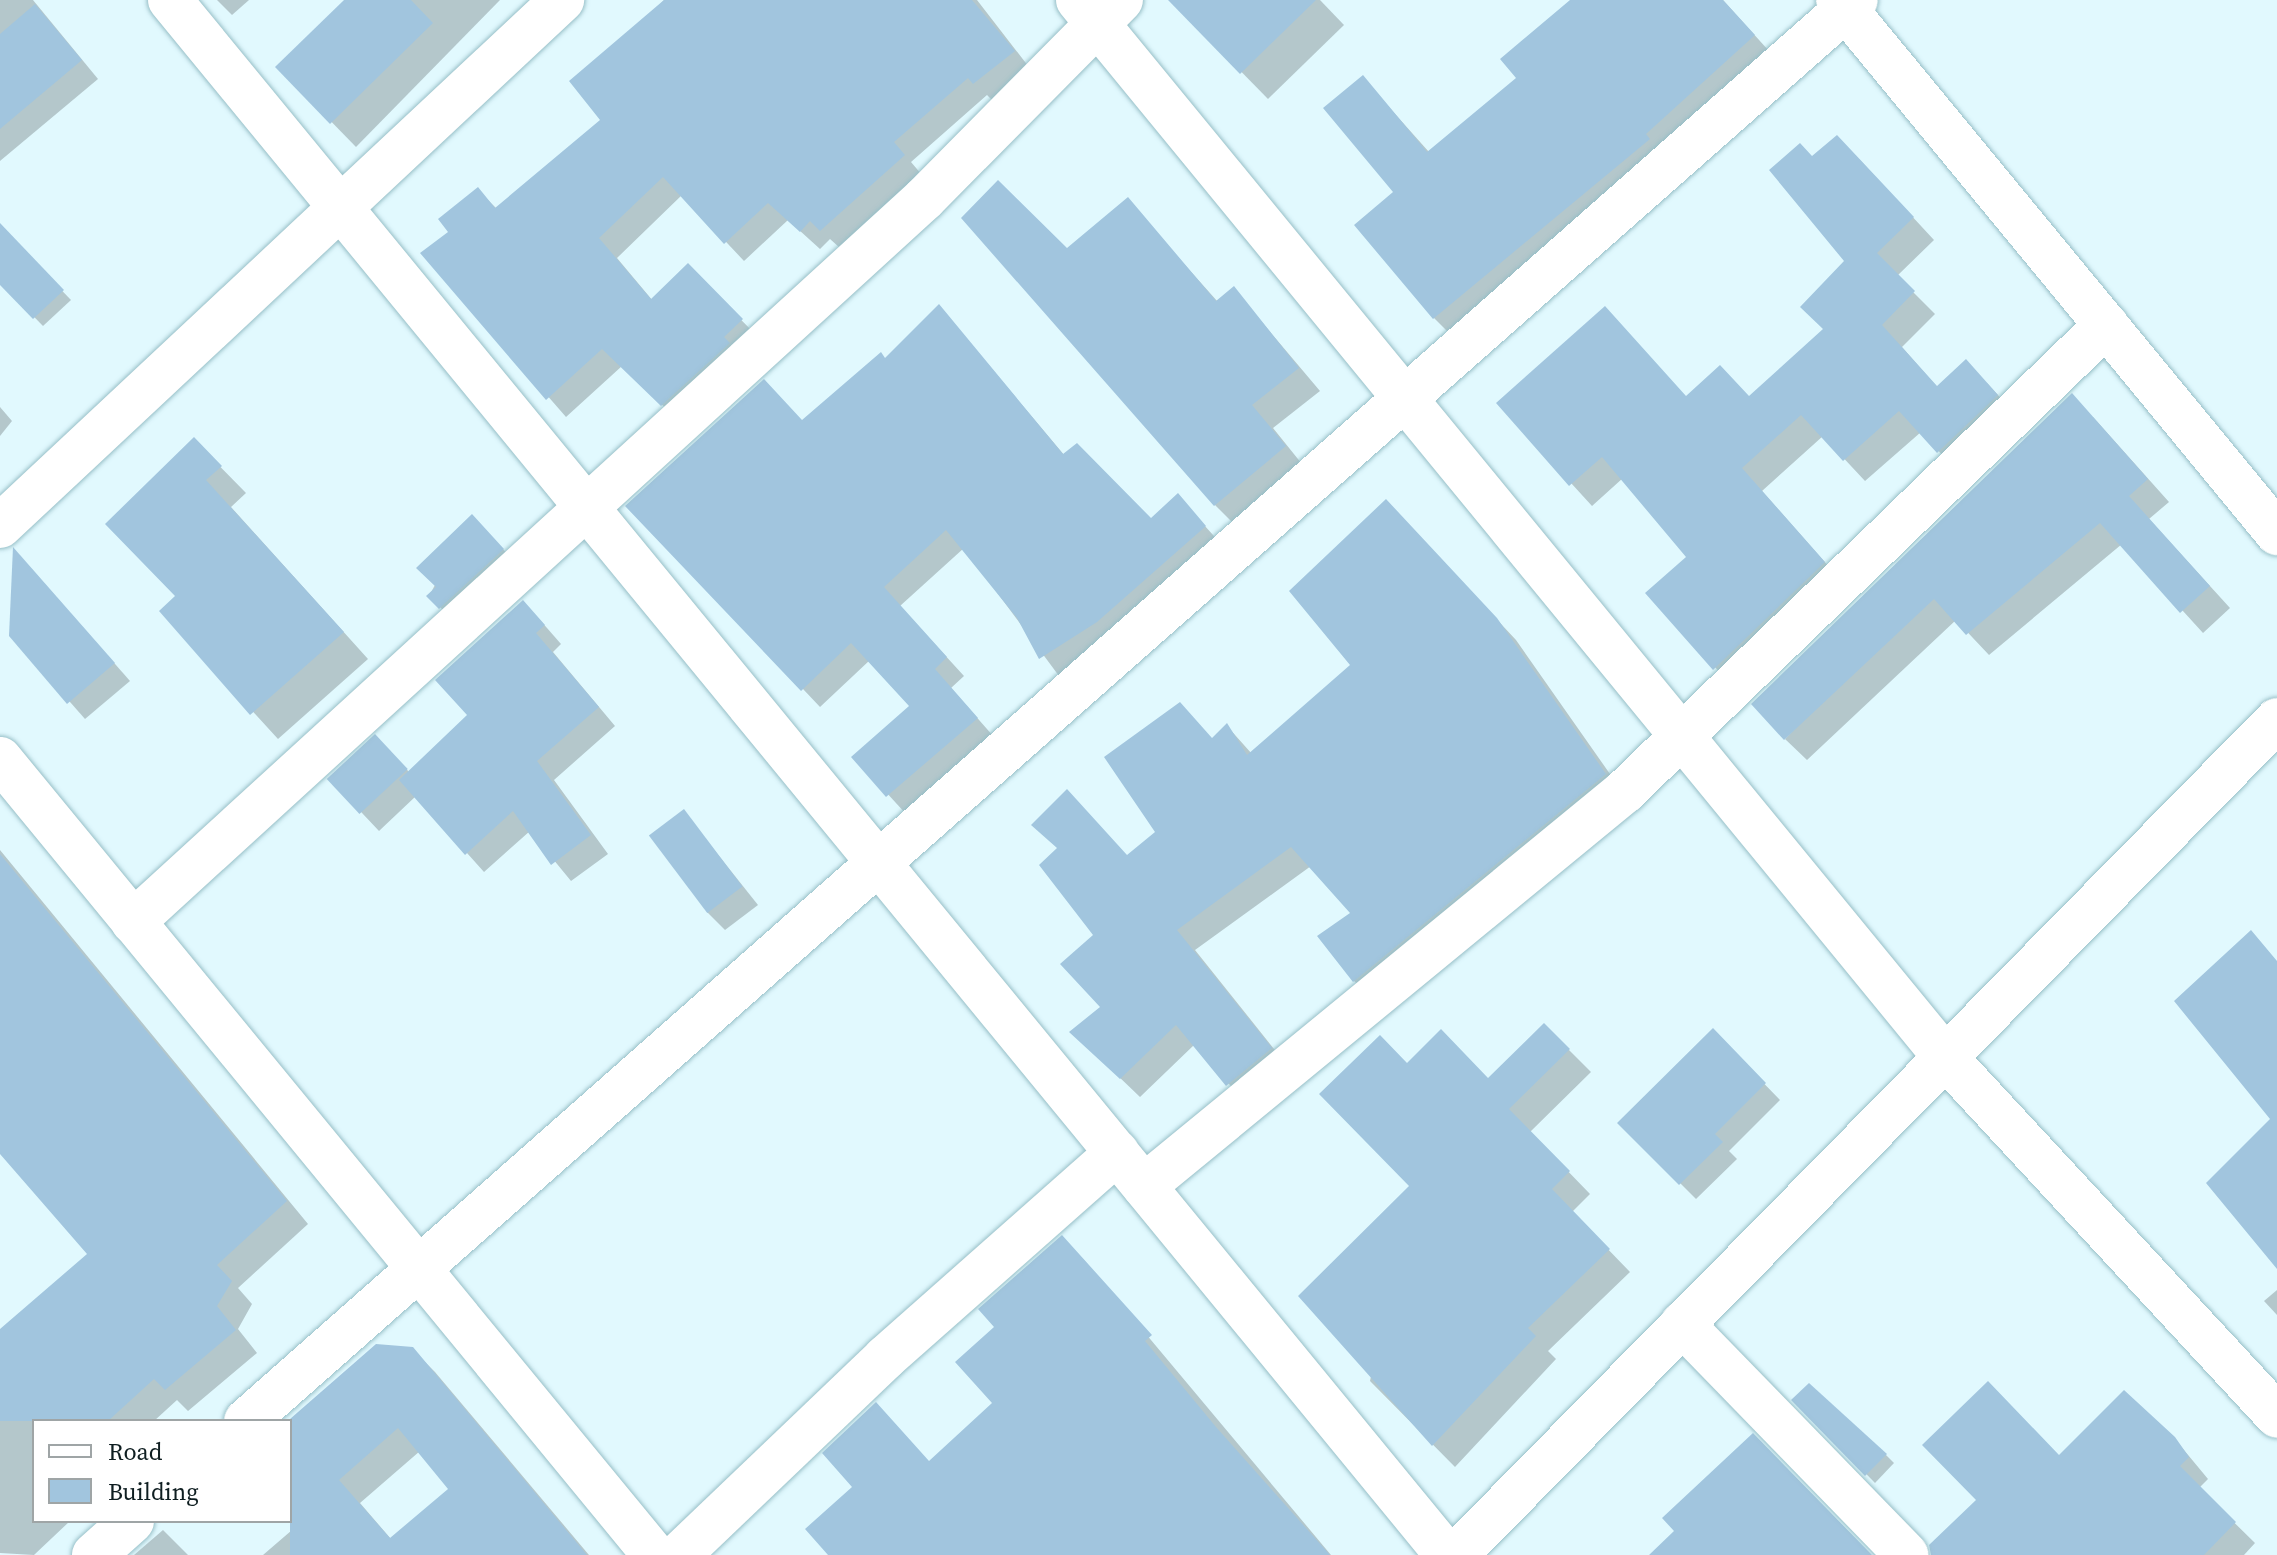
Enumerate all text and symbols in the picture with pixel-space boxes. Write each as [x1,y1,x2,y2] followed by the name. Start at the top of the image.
[32,1419,292,1523] legend
[108,1435,162,1468] text: Road
[108,1475,199,1508] text: Building

